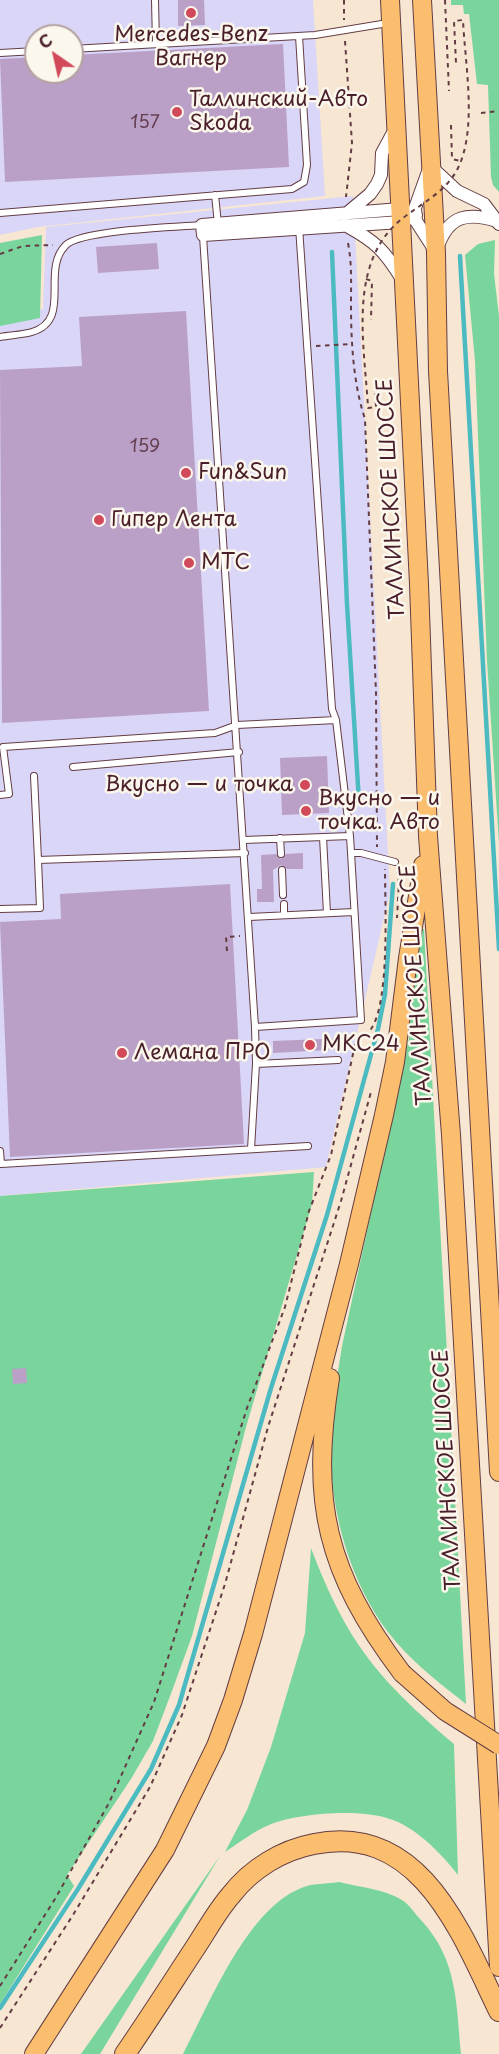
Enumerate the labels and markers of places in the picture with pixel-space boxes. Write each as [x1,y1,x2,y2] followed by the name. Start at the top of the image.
[184,6,198,20] marker: Mercedes-Benz Вагнер
[114,22,268,72] place label: Mercedes-Benz Вагнер
[189,87,368,137] place label: Таллинский-Авто Skoda
[170,105,184,119] marker: Таллинский-Авто Skoda
[198,460,287,486] place label: Fun&Sun
[179,466,193,480] marker: Fun&Sun
[111,507,237,533] place label: Гипер Лента
[92,513,106,527] marker: Гипер Лента
[201,550,250,576] place label: МТС
[182,556,196,570] marker: МТС
[105,772,293,798] place label: Вкусно — и точка
[298,778,312,792] marker: Вкусно — и точка
[318,786,440,836] place label: Вкусно — и точка. Авто
[299,804,313,818] marker: Вкусно — и точка. Авто
[322,1032,400,1058] place label: МКС24
[303,1038,317,1052] marker: МКС24
[134,1040,271,1066] place label: Лемана ПРО
[115,1046,129,1060] marker: Лемана ПРО

